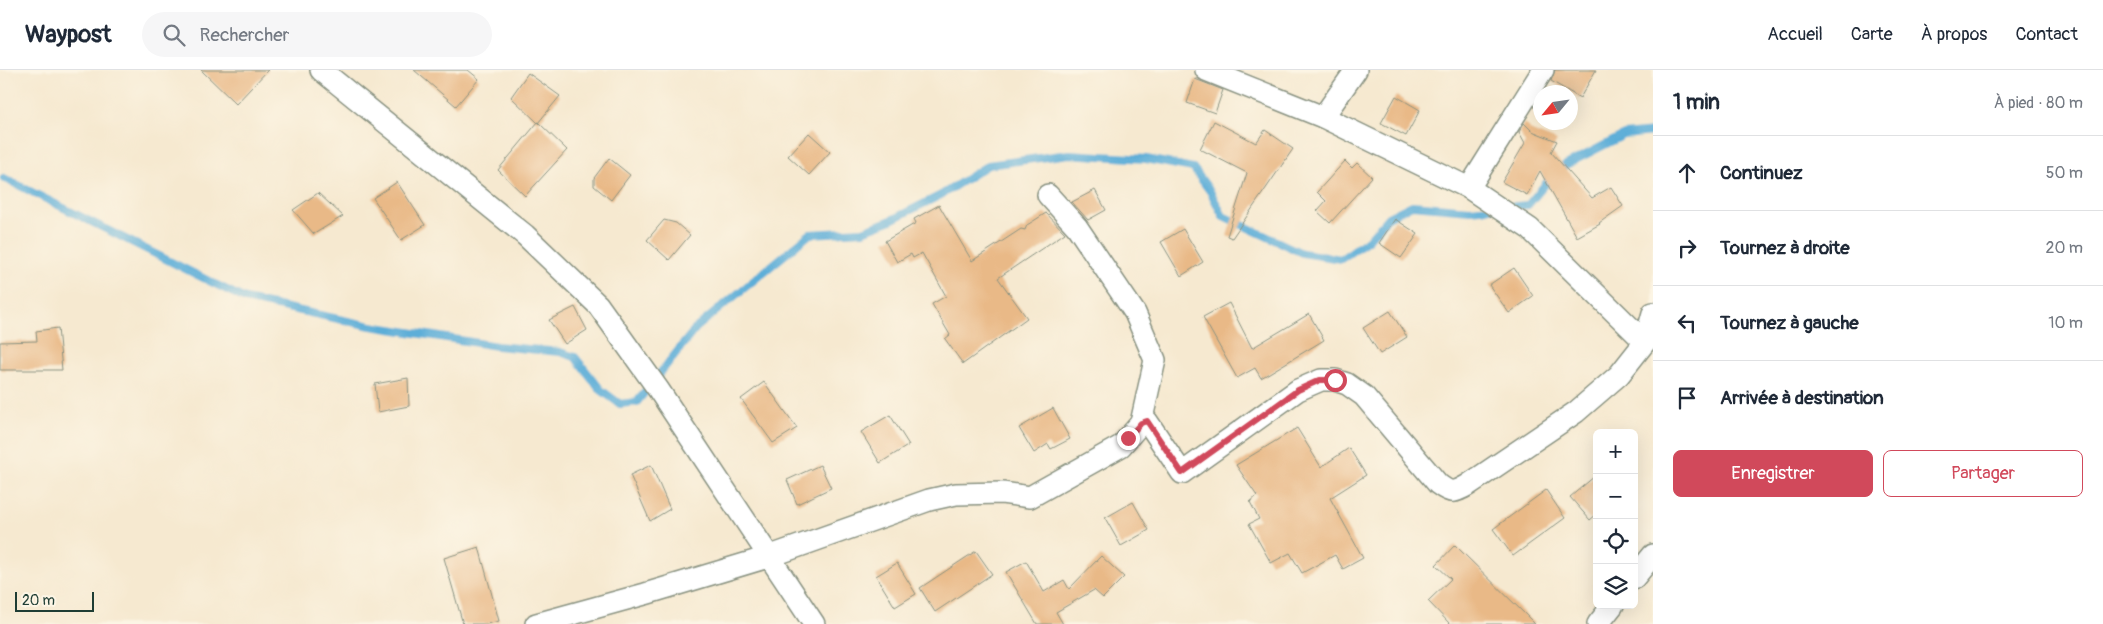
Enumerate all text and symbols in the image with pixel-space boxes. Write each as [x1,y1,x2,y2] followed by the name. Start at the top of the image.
[142,12,492,57] search box
[25,20,112,49] text: Waypost
[160,21,188,49] icon: search
[200,23,289,47] text: Rechercher
[1767,23,1823,46] text: Accueil
[1851,23,1893,46] text: Carte
[1921,23,1987,46] text: À propos
[2015,23,2078,46] text: Contact
[1533,85,1578,130] north arrow
[1673,89,1720,116] text: 1 min
[1994,93,2083,113] text: À pied · 80 m
[1673,159,1701,187] icon: ahead
[1720,161,1803,185] text: Continuez
[2046,163,2083,183] text: 50 m
[1673,234,1701,262] icon: right
[1720,236,1850,260] text: Tournez à droite
[2045,238,2083,258] text: 20 m
[1673,309,1701,337] icon: left
[1720,311,1859,335] text: Tournez à gauche
[2048,313,2083,333] text: 10 m
[1324,369,1347,392] route start
[1673,384,1701,412] icon: arrive
[1720,386,1884,410] text: Arrivée à destination
[1117,427,1140,450] route end
[1593,429,1638,609] map controls
[1593,429,1638,474] button: +
[1673,450,1873,497] button: Enregistrer
[1883,450,2083,497] button: Partager
[1593,474,1638,519] button: −
[1593,519,1638,564] button: locate
[1593,564,1638,609] button: layers
[15,589,94,612] scale bar
[22,592,55,609] text: 20 m

